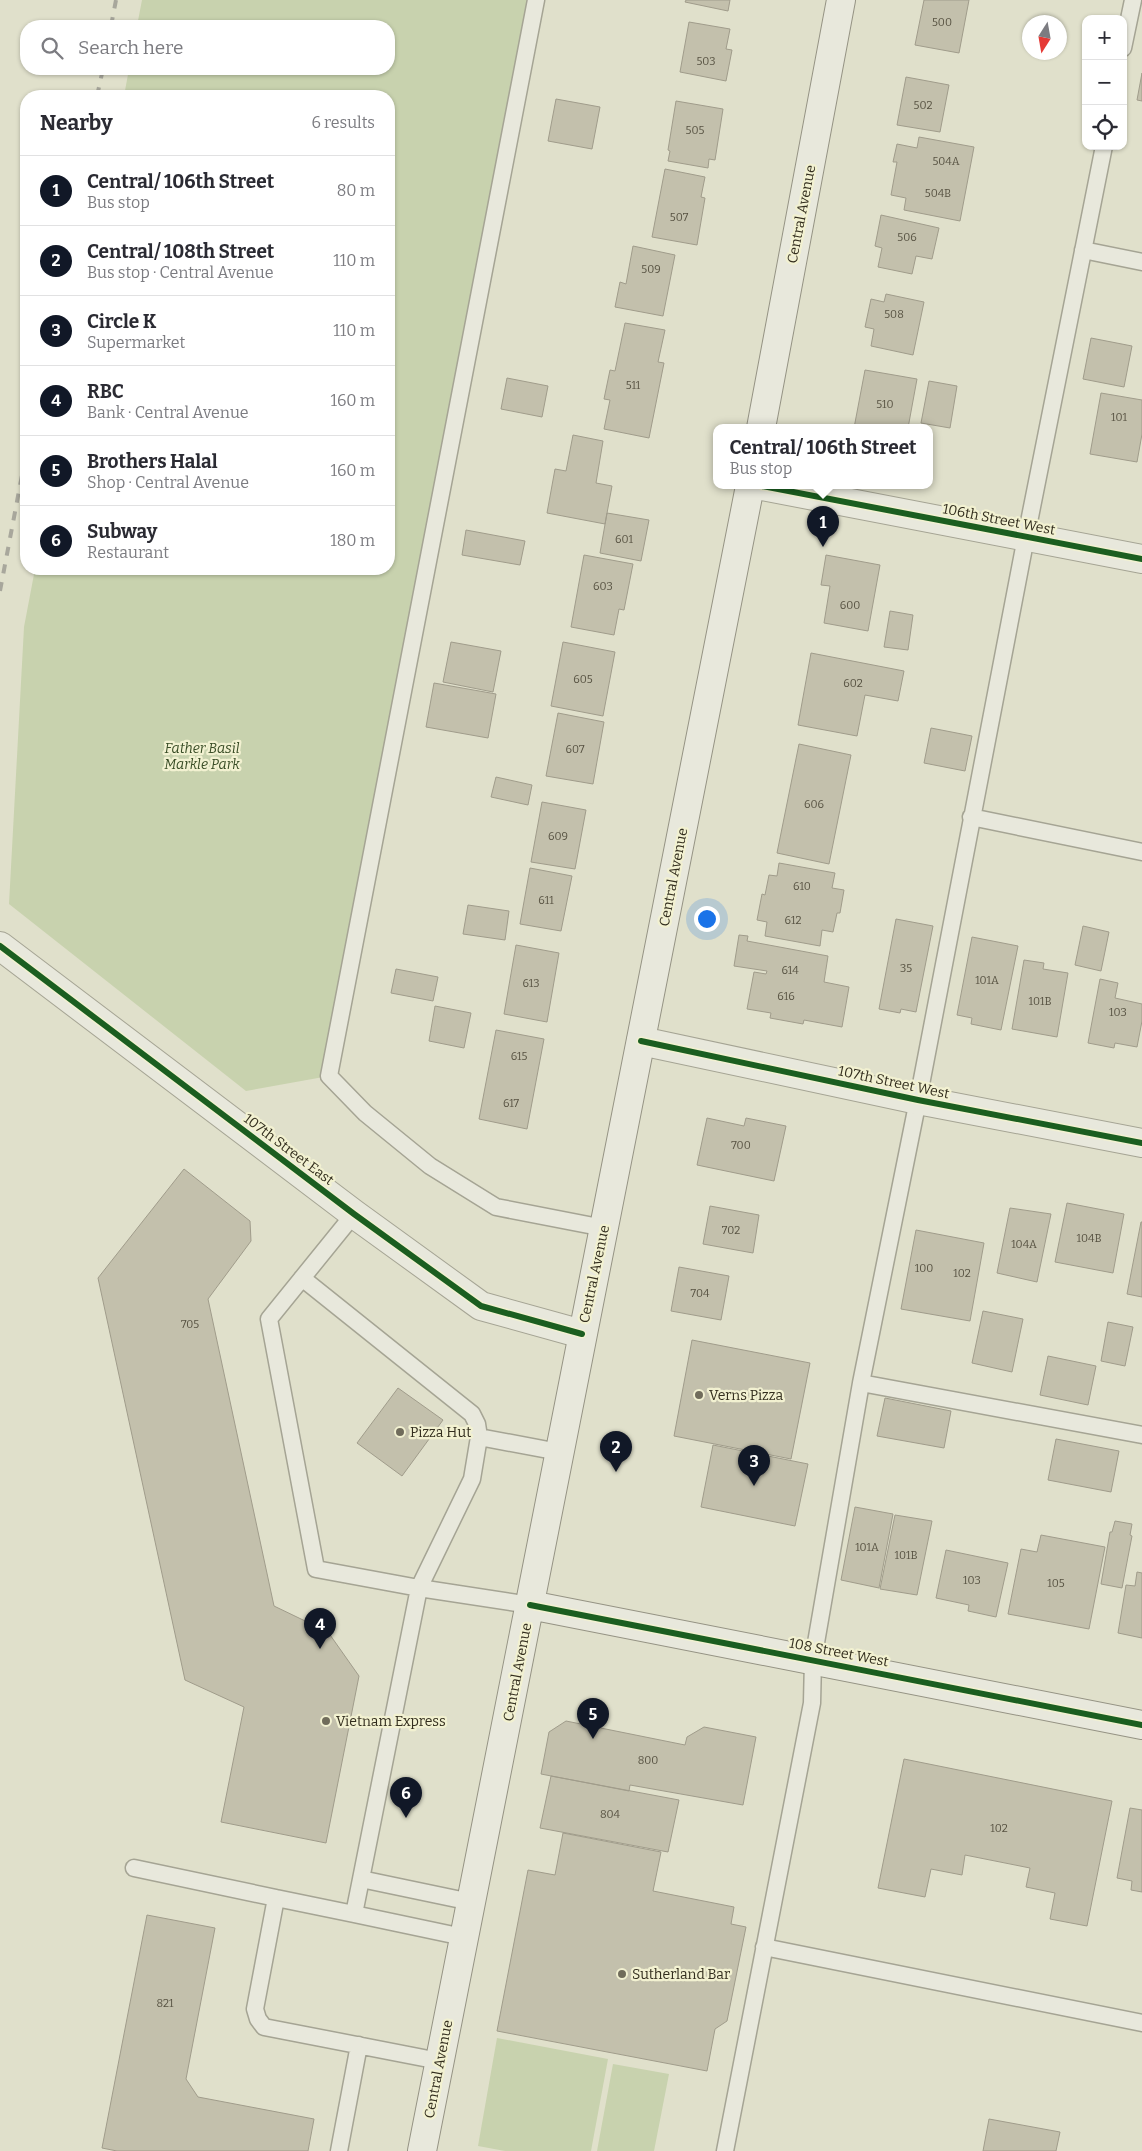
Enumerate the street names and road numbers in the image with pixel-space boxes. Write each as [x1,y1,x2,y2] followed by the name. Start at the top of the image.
[784,164,819,265] street label: Central Avenue
[941,500,1057,539] street label: 106th Street West
[656,827,691,928] street label: Central Avenue
[837,1062,951,1103] street label: 107th Street West
[240,1110,337,1189] street label: 107th Street East
[576,1224,613,1325] street label: Central Avenue
[500,1622,535,1723] street label: Central Avenue
[788,1635,890,1670] street label: 108 Street West
[421,2019,456,2120] street label: Central Avenue

